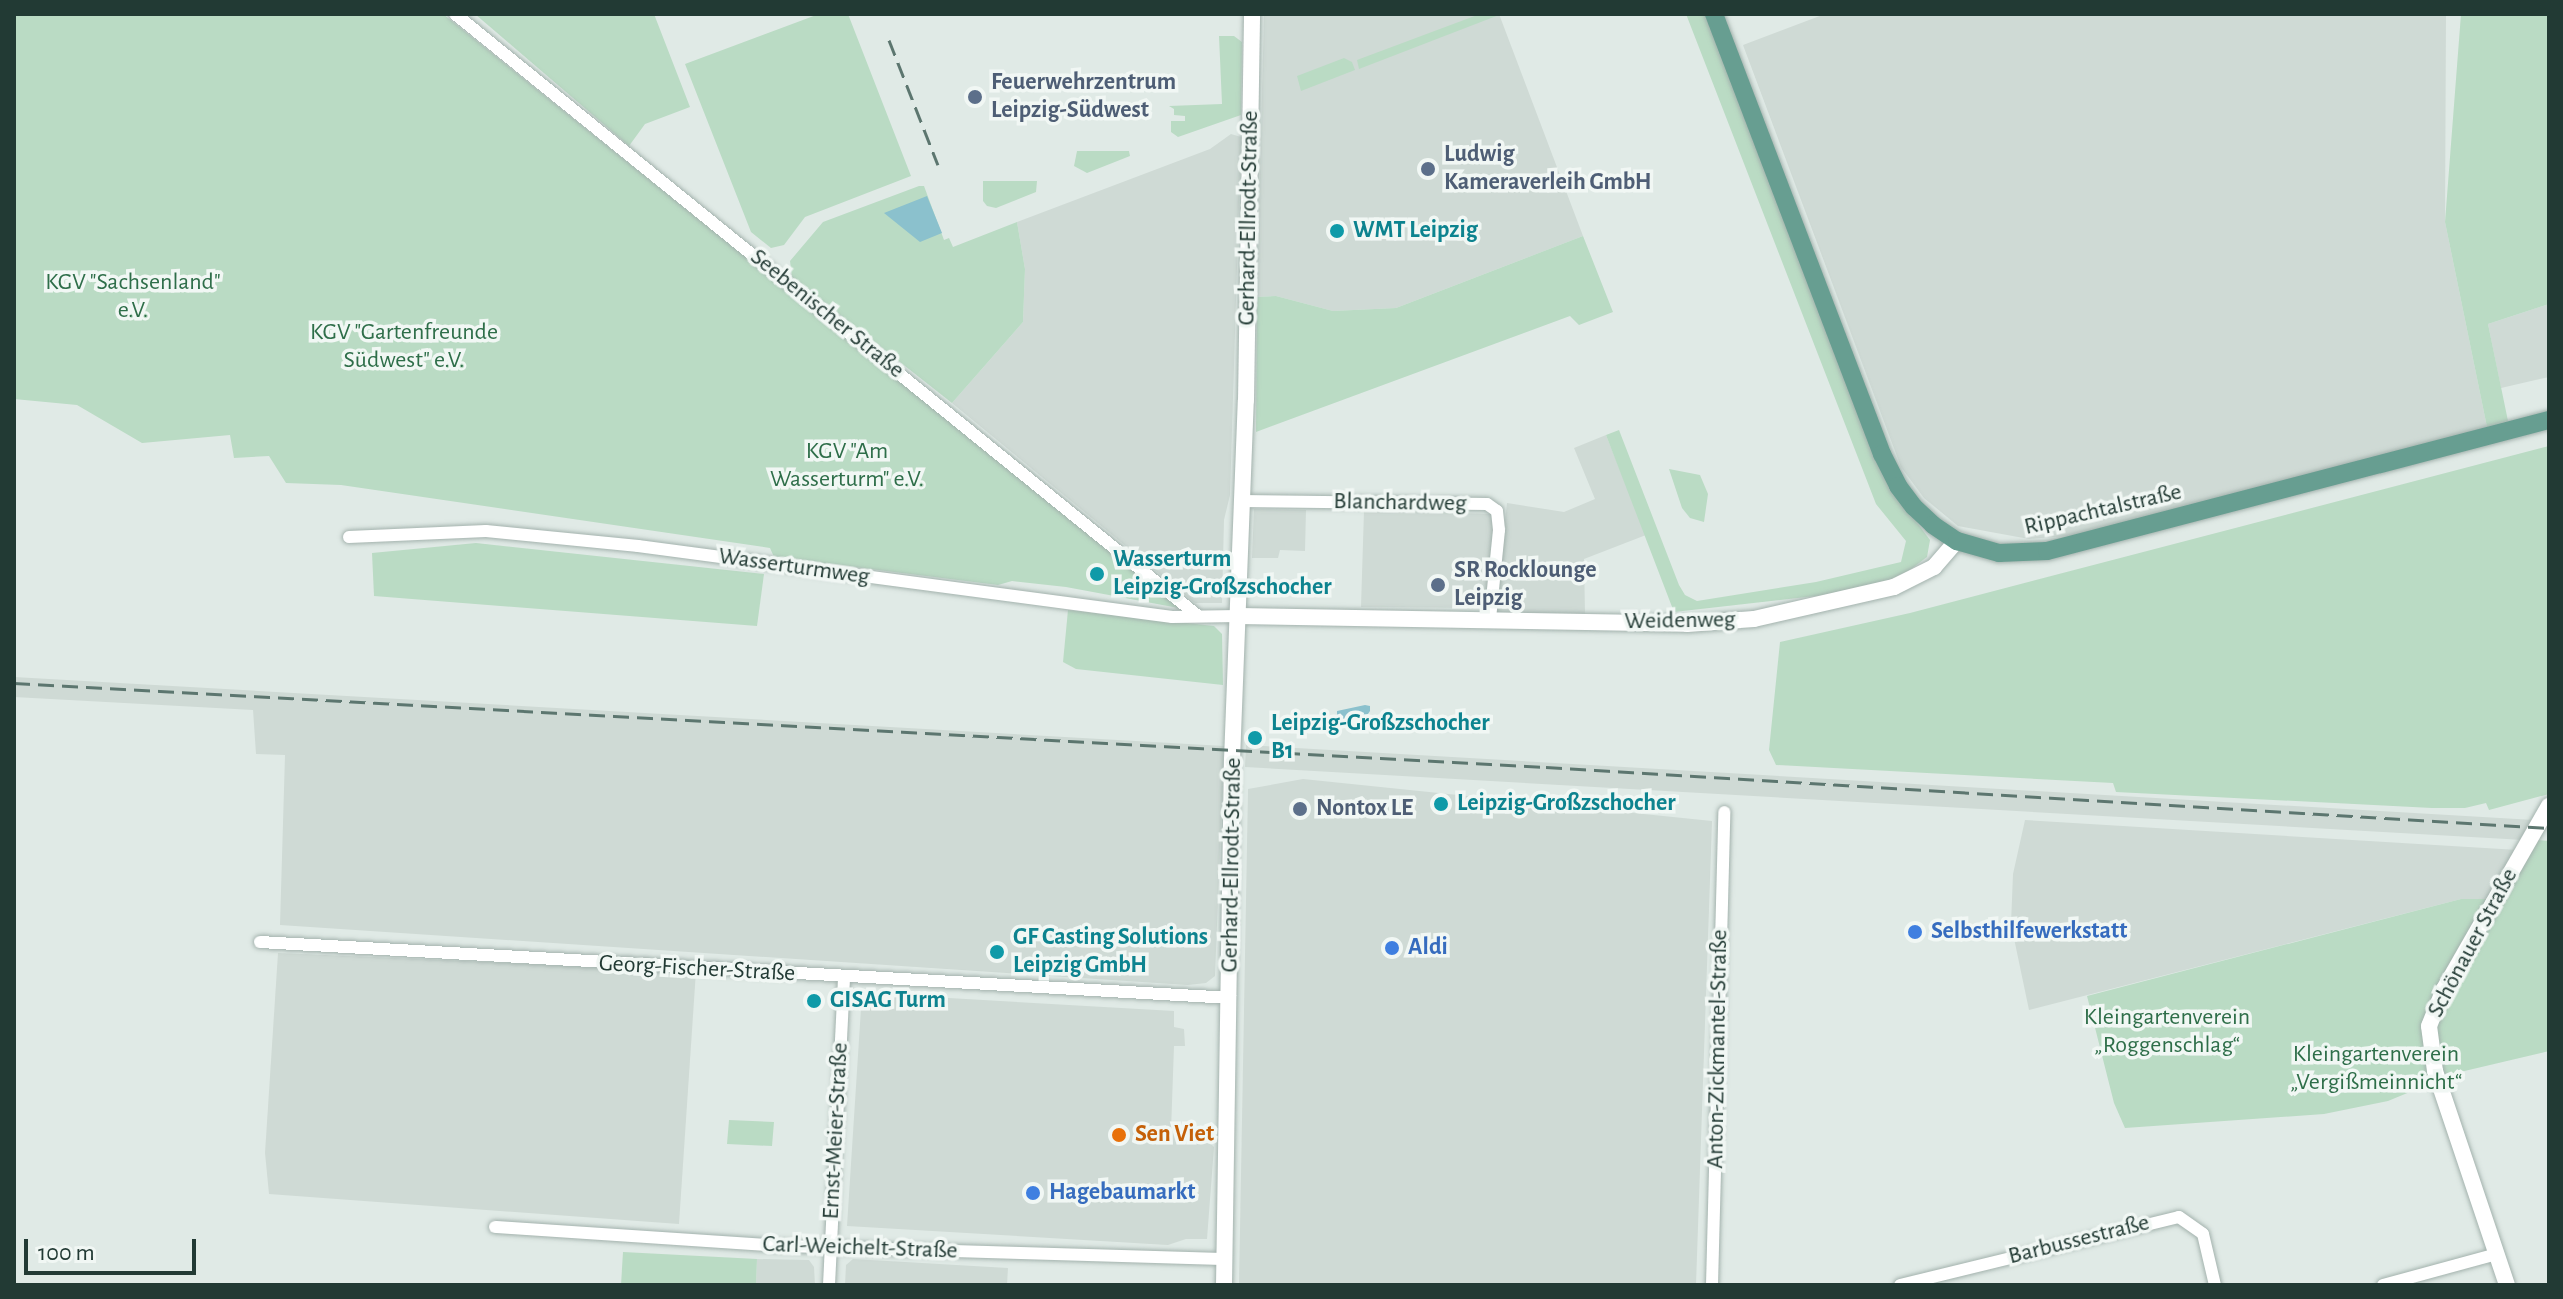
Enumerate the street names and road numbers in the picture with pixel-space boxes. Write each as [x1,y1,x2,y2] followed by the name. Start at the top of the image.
[1233,110,1265,326] street label: Gerhard-Ellrodt-Straße
[744,243,910,385] street label: Seebenischer Straße
[2022,478,2184,542] street label: Rippachtalstraße
[1333,487,1467,519] street label: Blanchardweg
[717,542,871,592] street label: Wasserturmweg
[1624,606,1736,636] street label: Weidenweg
[1216,757,1248,973] street label: Gerhard-Ellrodt-Straße
[2422,864,2524,1022] street label: Schönauer Straße
[1702,929,1734,1169] street label: Anton-Zickmantel-Straße
[598,949,796,989] street label: Georg-Fischer-Straße
[817,1042,855,1220] street label: Ernst-Meier-Straße
[2005,1209,2153,1271] street label: Barbussestraße
[762,1230,958,1266] street label: Carl-Weichelt-Straße

